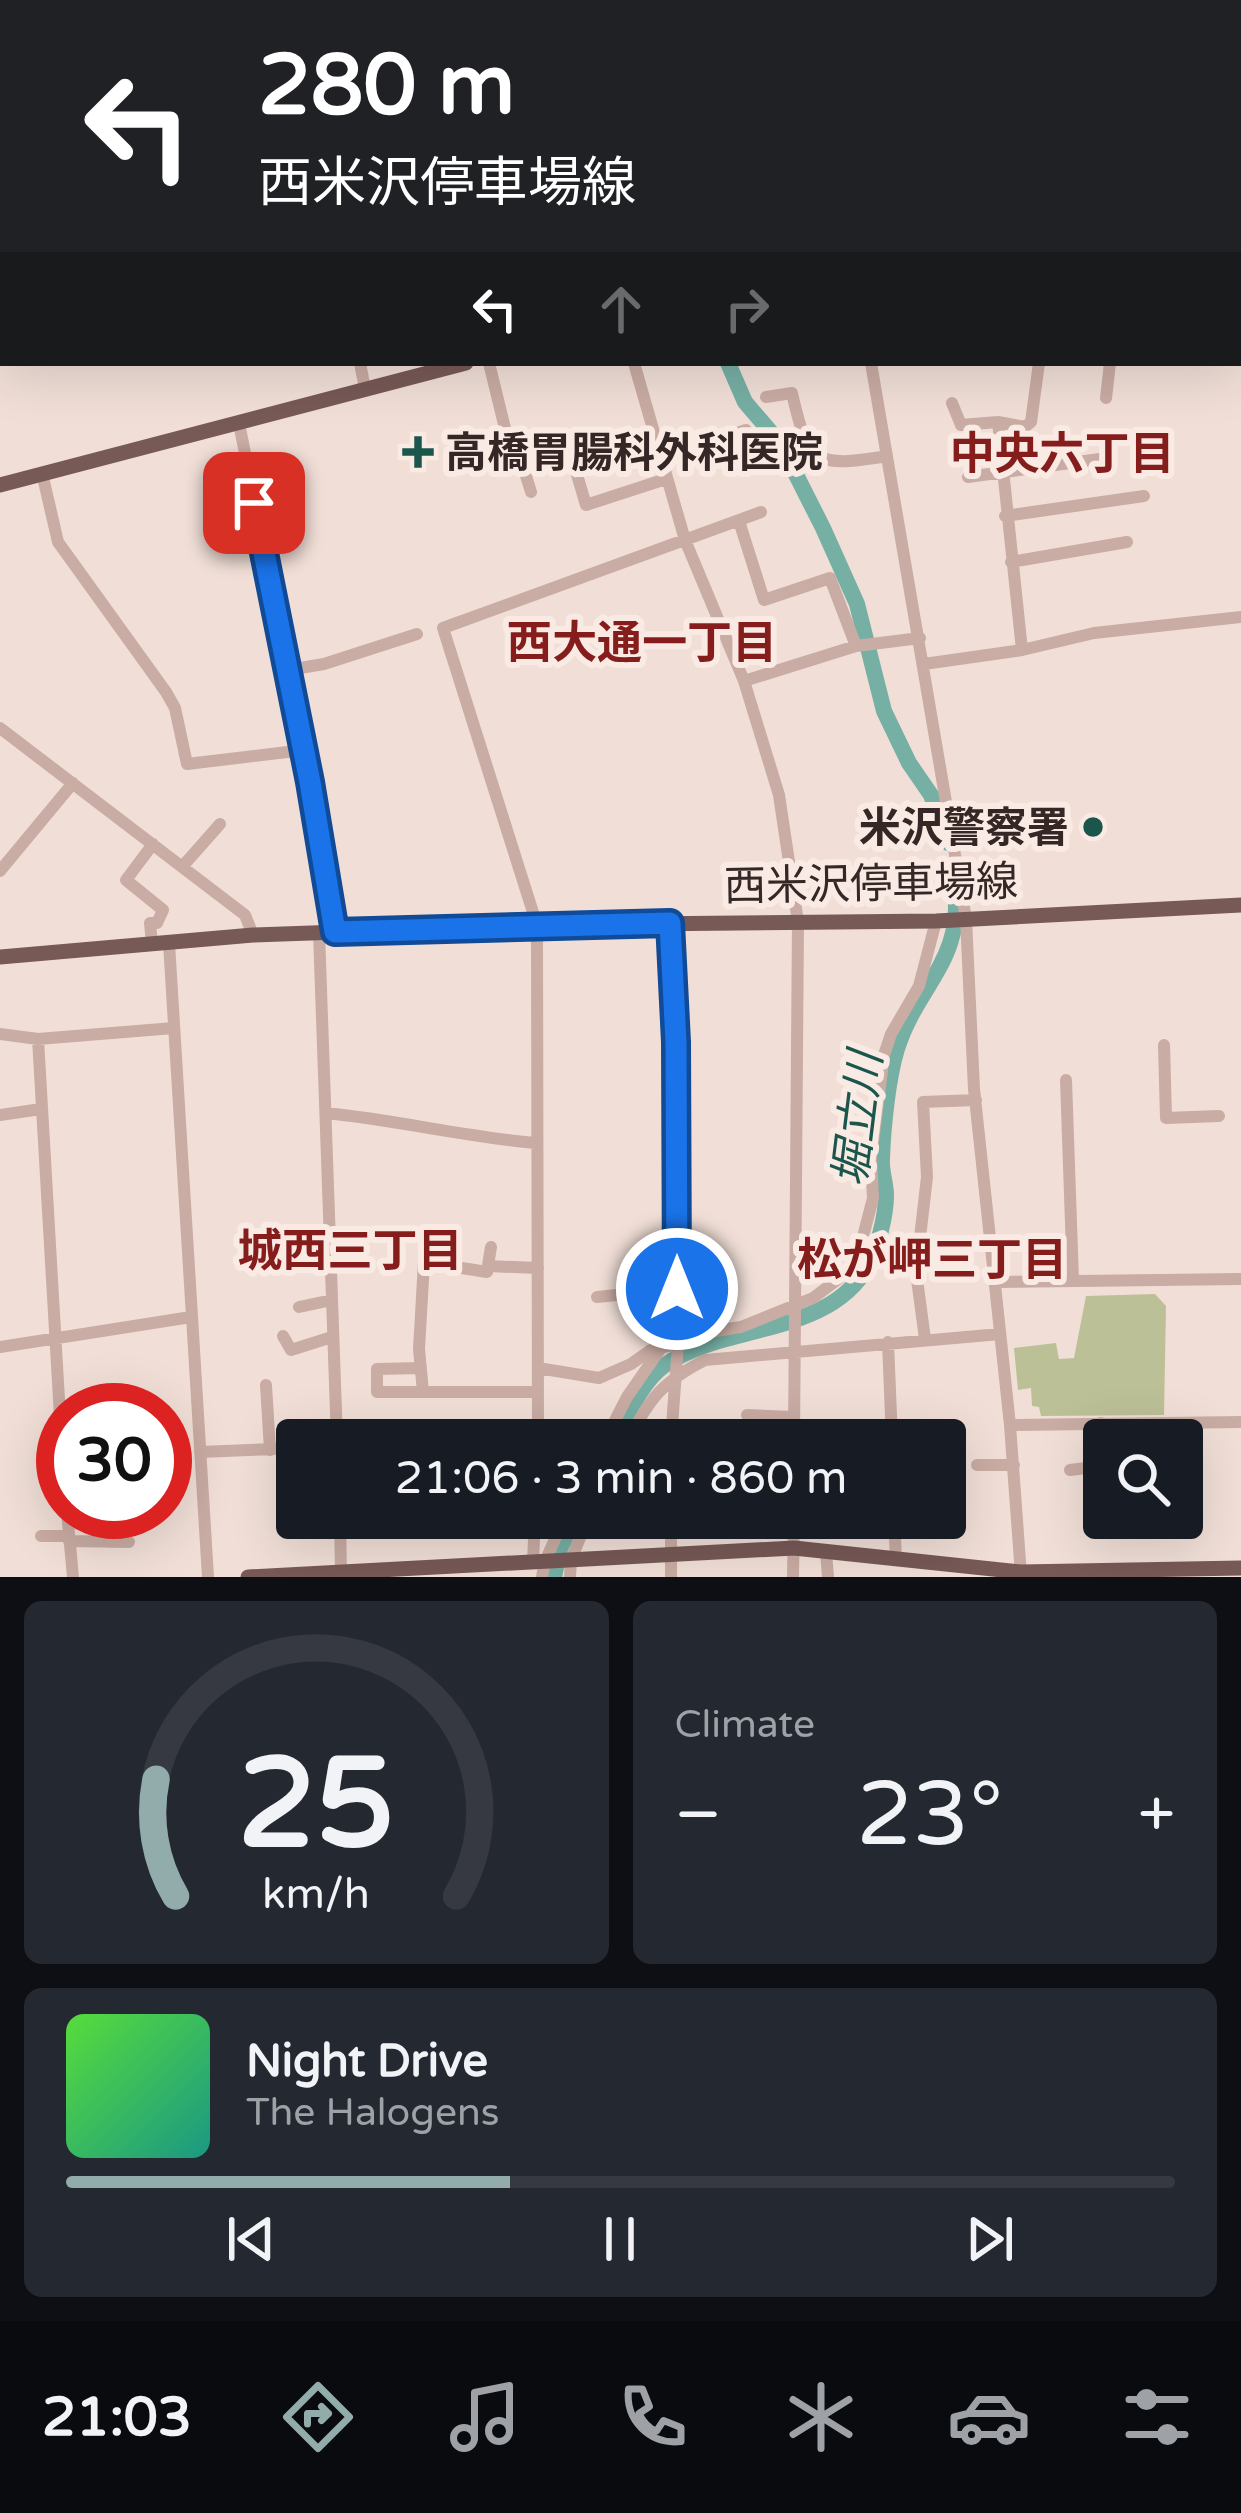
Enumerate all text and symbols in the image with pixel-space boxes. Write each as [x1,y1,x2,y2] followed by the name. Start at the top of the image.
[258,36,515,137] text: 280 m
[60,48,216,204] icon: left
[258,151,636,216] text: 西米沢停車場線
[462,276,528,342] icon: left
[588,276,654,342] icon: ahead
[714,276,780,342] icon: right
[445,428,823,479] place label: 高橋胃腸科外科医院
[949,428,1175,482] district label: 中央六丁目
[402,436,434,468] marker: 高橋胃腸科外科医院
[203,452,305,554] pin
[221,470,287,536] icon: arrive
[507,617,777,671] district label: 西大通一丁目
[859,803,1069,854] place label: 米沢警察署
[1080,814,1106,840] marker: 米沢警察署
[724,856,1018,913] street label: 西米沢停車場線
[824,1045,894,1190] water label: 堀立川
[237,1225,463,1279] district label: 城西三丁目
[614,1226,740,1352] position arrow
[797,1234,1067,1288] district label: 松が岬三丁目
[36,1383,192,1539] speed limit sign: 30
[1083,1419,1203,1539] map controls
[1083,1419,1203,1539] button: search
[395,1452,847,1506] text: 21:06 · 3 min · 860 m
[675,1701,815,1748] text: Climate
[238,1730,395,1881] text: 25
[856,1761,1003,1870] text: 23°
[675,1775,722,1855] text: −
[1138,1775,1175,1855] text: +
[262,1868,370,1919] text: km/h
[246,2035,488,2089] text: Night Drive
[246,2089,499,2136] text: The Halogens
[218,2206,284,2272] icon: previous
[587,2206,653,2272] icon: pause
[957,2206,1023,2272] icon: next
[276,2375,360,2459] icon: directions
[443,2375,527,2459] icon: music
[611,2375,695,2459] icon: phone
[779,2375,863,2459] icon: climate
[947,2375,1031,2459] icon: car
[1115,2375,1199,2459] icon: filters
[42,2385,192,2450] text: 21:03

